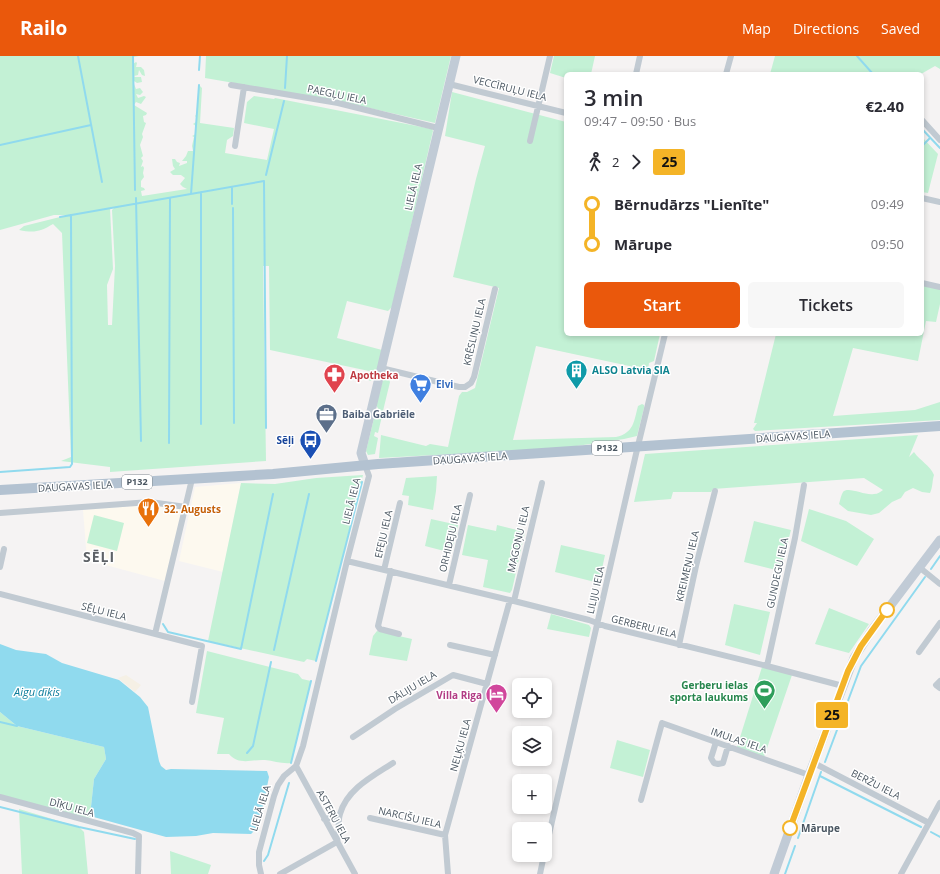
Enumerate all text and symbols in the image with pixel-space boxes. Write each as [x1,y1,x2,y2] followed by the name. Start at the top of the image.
[20,15,67,41] text: Railo
[742,19,771,38] text: Map
[793,19,859,38] text: Directions
[881,19,920,38] text: Saved
[472,72,549,104] street label: VECCĪRUĻU IELA
[306,81,369,107] street label: PAEGĻU IELA
[584,82,643,112] text: 3 min
[865,96,904,116] text: €2.40
[584,112,696,130] text: 09:47 – 09:50 · Bus
[584,151,606,173] icon: walk
[625,151,647,173] icon: forward
[661,152,677,171] text: 25
[612,153,619,171] text: 2
[401,162,425,212] street label: LIELĀ IELA
[614,194,769,214] text: Bērnudārzs "Lienīte"
[871,195,904,213] text: 09:49
[614,234,672,254] text: Mārupe
[871,235,904,253] text: 09:50
[584,282,740,328] button: Start
[748,282,904,328] button: Tickets
[459,296,489,367] street label: KRĒSLIŅU IELA
[563,357,589,390] building icon: ALSO Latvia SIA
[321,362,347,395] pharmacy icon: Apotheka
[592,363,670,377] place label: ALSO Latvia SIA
[350,368,398,382] place label: Apotheka
[408,371,434,404] supermarket icon: Elvi
[436,377,453,391] place label: Elvi
[314,401,340,434] office icon: Baiba Gabriēle
[342,407,415,421] place label: Baiba Gabriēle
[755,426,831,446] street label: DAUGAVAS IELA
[297,427,323,460] bus stop icon: Sēļi
[276,433,294,447] place label: Sēļi
[592,441,622,455] road number: P132
[432,448,508,468] street label: DAUGAVAS IELA
[122,475,152,489] road number: P132
[338,476,364,526] street label: LIELĀ IELA
[37,477,113,495] street label: DAUGAVAS IELA
[135,496,161,529] restaurant icon: 32. Augusts
[164,502,221,516] place label: 32. Augusts
[435,502,465,573] street label: ORHIDEJU IELA
[504,504,533,574] street label: MAGOŅU IELA
[371,508,395,559] street label: EFEJU IELA
[672,528,702,603] street label: KREIMEŅU IELA
[763,536,791,610] street label: GUNDEGU IELA
[83,547,115,566] district label: SĒĻI
[583,564,607,615] street label: LILIJU IELA
[80,599,129,624] street label: SĒĻU IELA
[879,602,895,618] unlabelled marker
[610,611,679,641] street label: GERBERU IELA
[385,667,439,707] street label: DĀLIJU IELA
[512,678,552,862] map controls
[512,678,552,718] button: locate
[670,678,748,704] place label: Gerberu ielas sporta laukums
[751,678,777,711] sports icon: Gerberu ielas sporta laukums
[484,682,510,715] hotel icon: Villa Riga
[13,684,60,699] water label: Aigu dīķis
[436,688,482,702] place label: Villa Riga
[814,702,850,728] line badge: 25
[824,705,840,724] text: 25
[446,716,474,773] street label: NEĻĶU IELA
[709,724,770,756] street label: IMULAS IELA
[512,726,552,766] button: layers
[849,766,904,803] street label: BERŽU IELA
[512,774,552,814] button: +
[246,783,274,833] street label: LIELĀ IELA
[314,787,355,846] street label: ASTERU IELA
[48,794,97,820] street label: DĪĶU IELA
[377,803,444,831] street label: NARCIŠU IELA
[782,820,798,836] marker: Mārupe
[801,821,840,835] place label: Mārupe
[512,822,552,862] button: −

